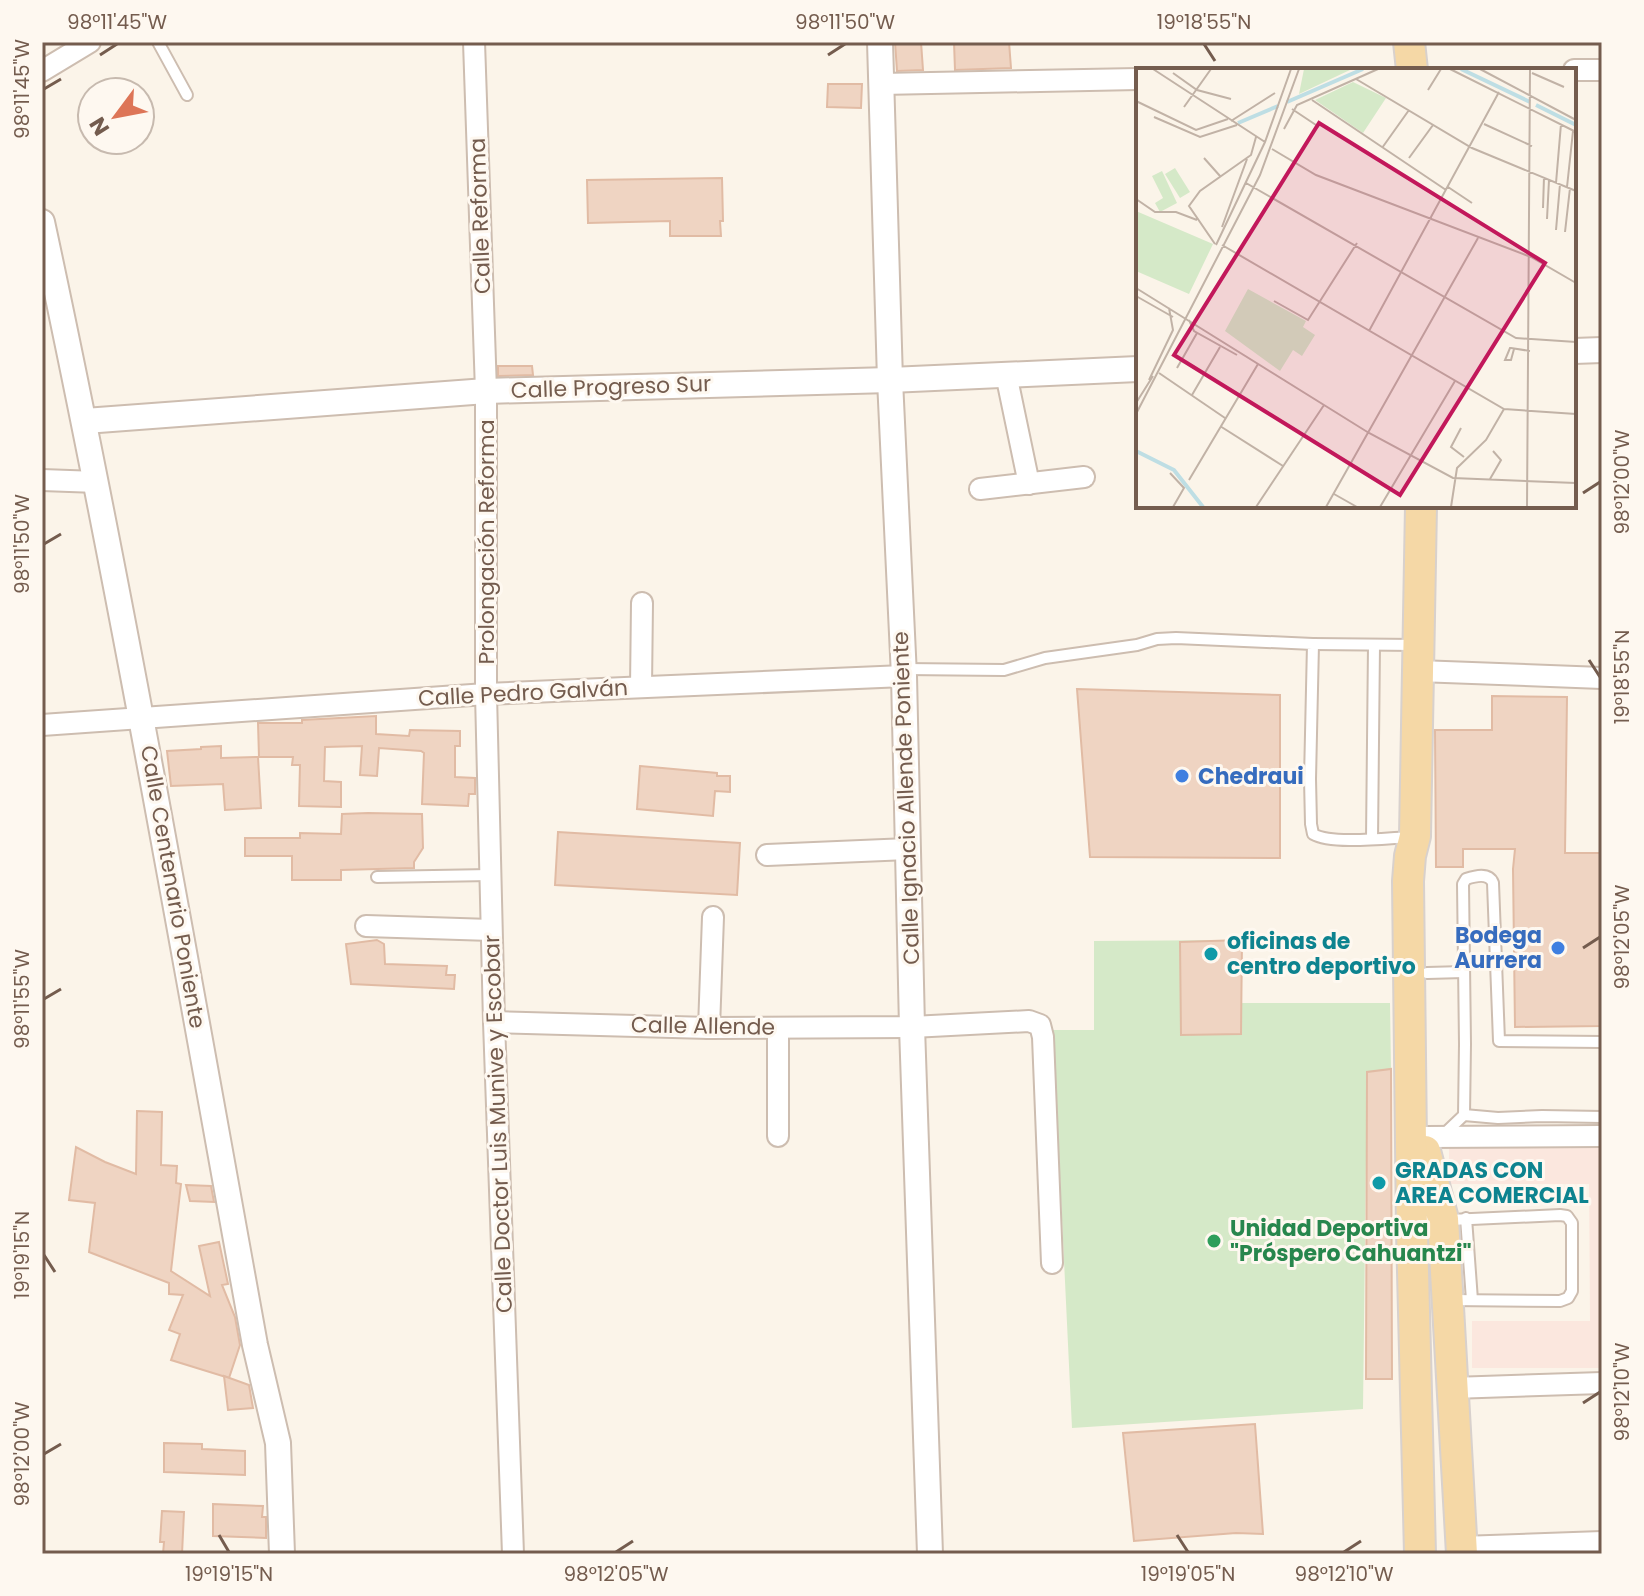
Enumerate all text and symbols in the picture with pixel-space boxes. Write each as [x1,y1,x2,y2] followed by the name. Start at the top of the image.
[67,8,167,36] text: 98°11'45"W
[795,8,895,36] text: 98°11'50"W
[1157,8,1251,36] text: 19°18'55"N
[8,39,36,139] text: 98°11'45"W
[1136,68,1576,508] inset map
[76,76,156,156] north arrow
[82,111,117,142] text: N
[462,137,498,295] street label: Calle Reforma
[510,368,712,406] street label: Calle Progreso Sur
[471,419,502,665] street label: Prolongación Reforma
[1608,429,1636,534] text: 98°12'00"W
[8,494,36,594] text: 98°11'50"W
[1608,630,1636,724] text: 19°18'55"N
[885,631,927,965] street label: Calle Ignacio Allende Poniente
[417,672,629,714] street label: Calle Pedro Galván
[133,743,213,1031] street label: Calle Centenario Poniente
[1198,761,1304,792] place label: Chedraui
[1173,767,1191,785] marker: Chedraui
[1608,884,1636,989] text: 98°12'05"W
[1454,920,1542,976] place label: Bodega Aurrera
[1227,926,1416,982] place label: oficinas de centro deportivo
[476,934,520,1314] street label: Calle Doctor Luis Munive y Escobar
[1549,939,1567,957] marker: Bodega Aurrera
[1202,945,1220,963] marker: oficinas de centro deportivo
[8,949,36,1049] text: 98°11'55"W
[631,1009,775,1043] street label: Calle Allende
[1395,1155,1589,1211] place label: GRADAS CON AREA COMERCIAL
[1370,1174,1388,1192] marker: GRADAS CON AREA COMERCIAL
[8,1211,36,1299] text: 19°19'15"N
[1230,1213,1472,1269] place label: Unidad Deportiva "Próspero Cahuantzi"
[1205,1232,1223,1250] marker: Unidad Deportiva "Próspero Cahuantzi"
[1608,1342,1636,1441] text: 98°12'10"W
[8,1401,36,1506] text: 98°12'00"W
[185,1560,273,1588] text: 19°19'15"N
[564,1560,669,1588] text: 98°12'05"W
[1141,1560,1235,1588] text: 19°19'05"N
[1295,1560,1394,1588] text: 98°12'10"W

